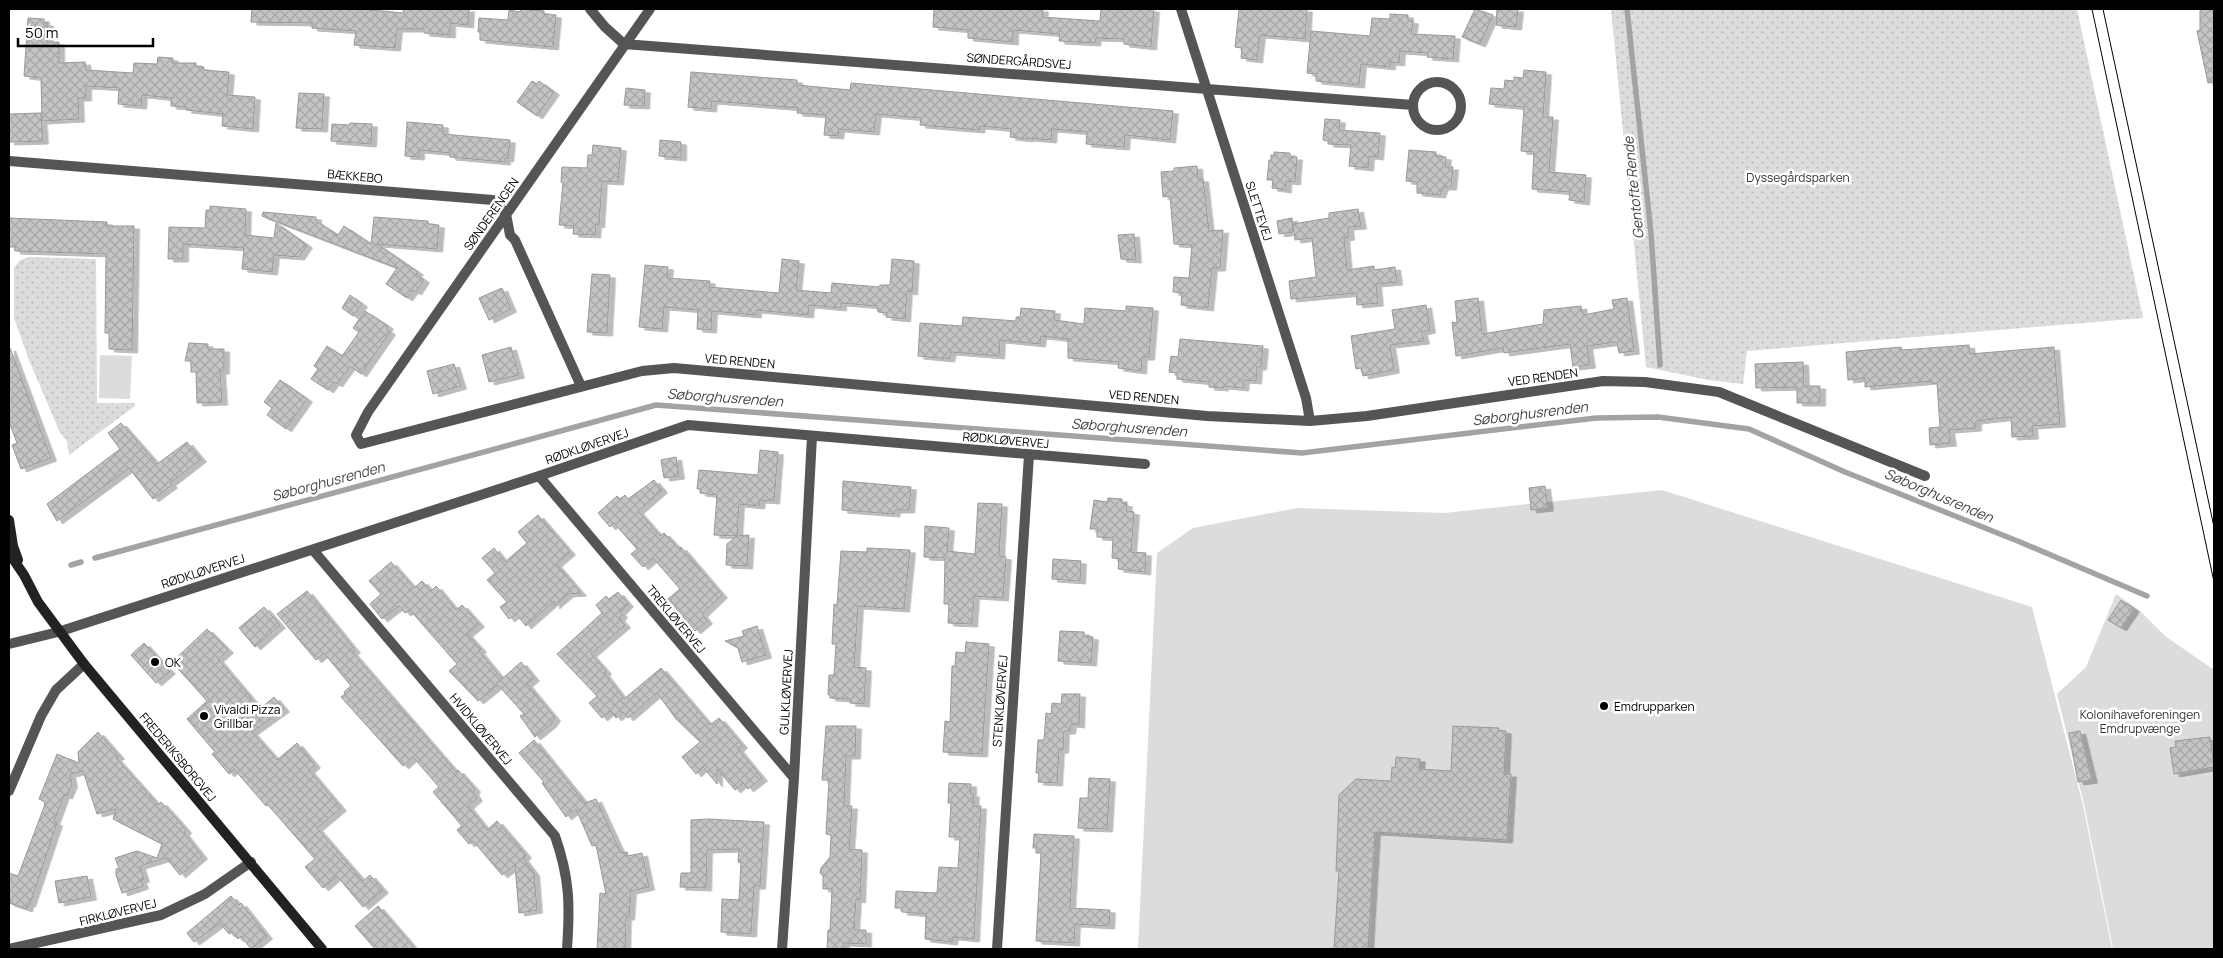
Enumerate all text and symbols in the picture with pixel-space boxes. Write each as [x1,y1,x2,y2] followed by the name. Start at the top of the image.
[18,15,152,47] scale bar
[25,22,59,43] text: 50 m
[966,49,1072,73] street label: SØNDERGÅRDSVEJ
[1618,135,1648,240] water label: Gentofte Rende
[327,165,384,187] street label: BÆKKEBO
[1746,169,1850,186] park label: Dyssegårdsparken
[460,174,522,254] street label: SØNDERENGEN
[1241,179,1277,243] street label: SLETTEVEJ
[704,349,776,373] street label: VED RENDEN
[1507,364,1579,390] street label: VED RENDEN
[666,383,784,411] water label: Søborghusrenden
[1108,385,1180,409] street label: VED RENDEN
[1471,396,1590,430] water label: Søborghusrenden
[1070,413,1188,441] water label: Søborghusrenden
[543,424,631,468] street label: RØDKLØVERVEJ
[962,428,1050,452] street label: RØDKLØVERVEJ
[269,457,387,505] water label: Søborghusrenden
[1882,464,1997,527] water label: Søborghusrenden
[159,549,247,593] street label: RØDKLØVERVEJ
[642,581,710,657] street label: TREKLØVERVEJ
[775,649,797,735] street label: GULKLØVERVEJ
[165,654,182,671] place label: OK
[988,654,1012,748] street label: STENKLØVERVEJ
[149,656,161,668] marker: OK
[446,689,516,769] street label: HVIDKLØVERVEJ
[1614,698,1695,715] place label: Emdrupparken
[1598,700,1610,712] marker: Emdrupparken
[214,701,280,732] place label: Vivaldi Pizza Grillbar
[2080,706,2200,737] park label: Kolonihaveforeningen Emdrupvænge
[136,709,220,805] street label: FREDERIKSBORGVEJ
[198,710,210,722] marker: Vivaldi Pizza Grillbar
[78,894,158,930] street label: FIRKLØVERVEJ

